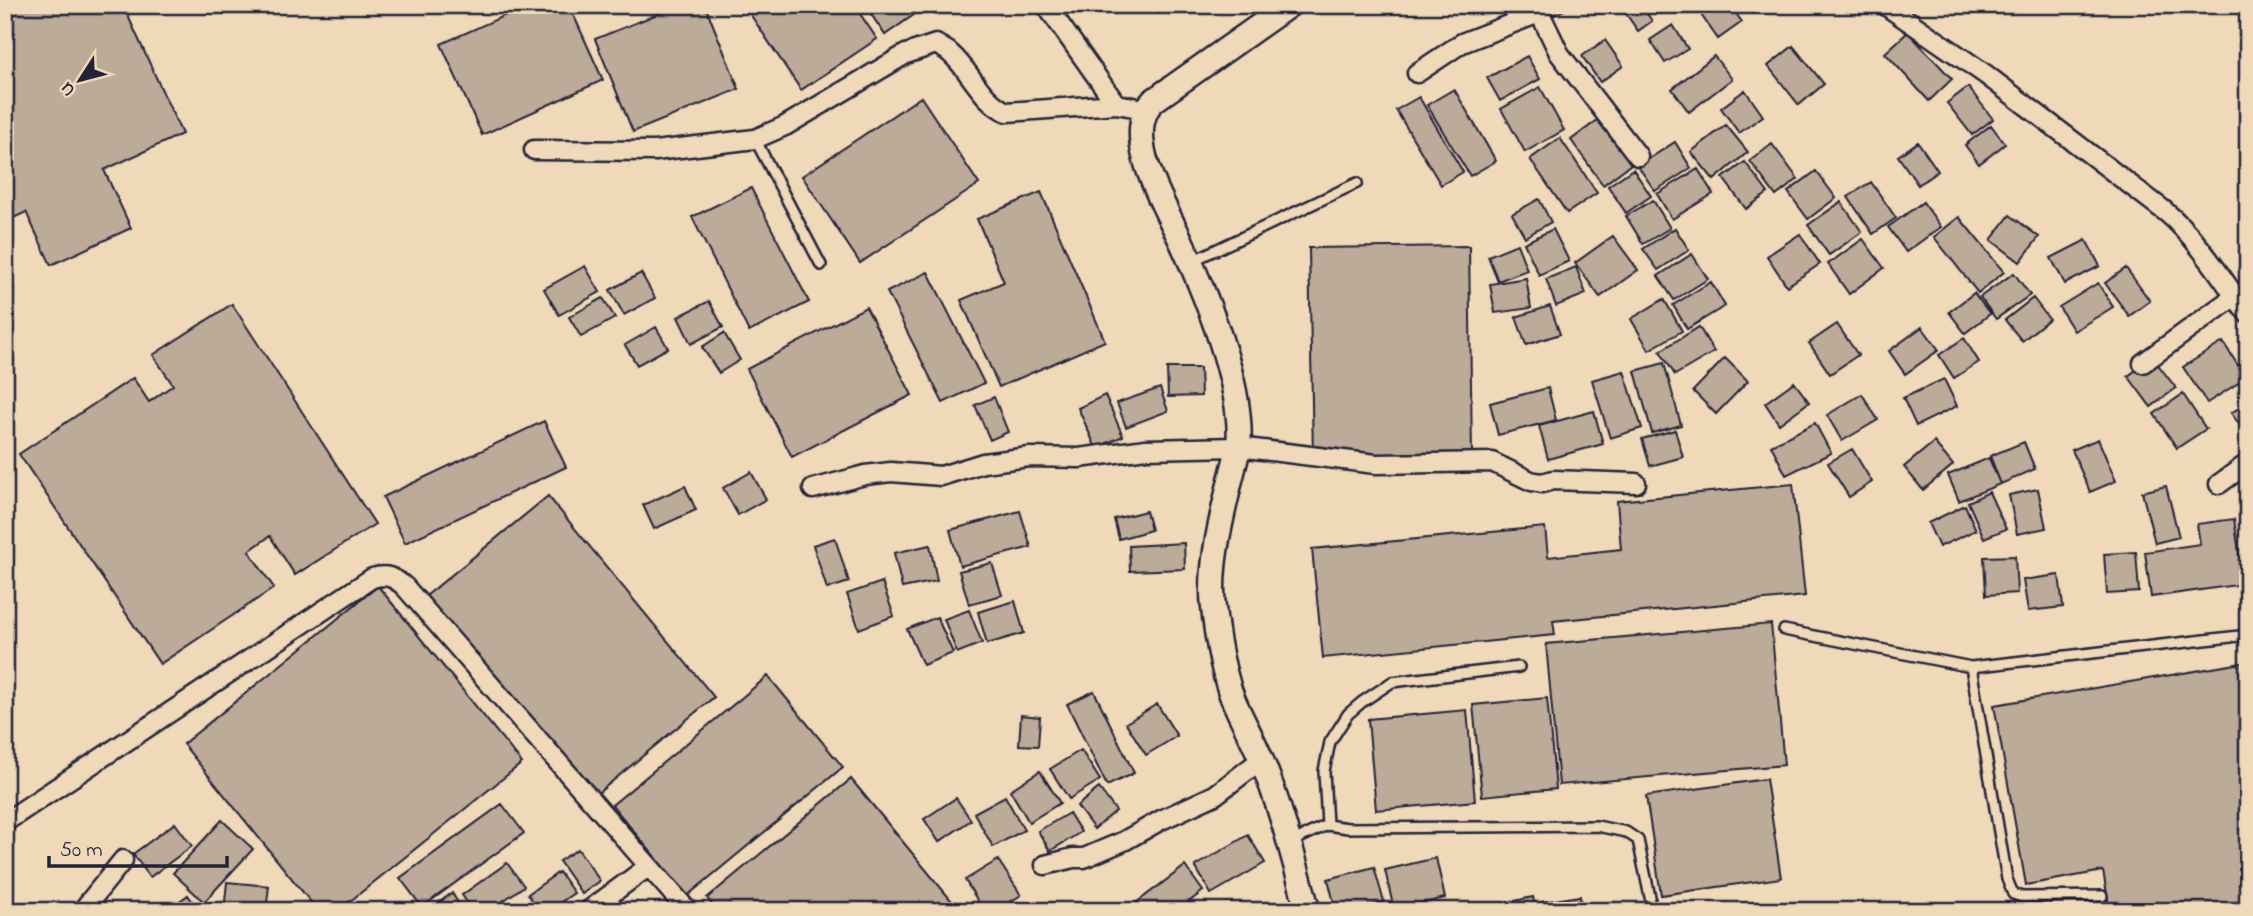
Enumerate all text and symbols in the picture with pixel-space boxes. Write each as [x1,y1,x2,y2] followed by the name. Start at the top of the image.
[46,46,116,116] north arrow
[54,76,83,101] text: U
[49,825,228,869] scale bar
[60,836,103,866] text: 50 m

